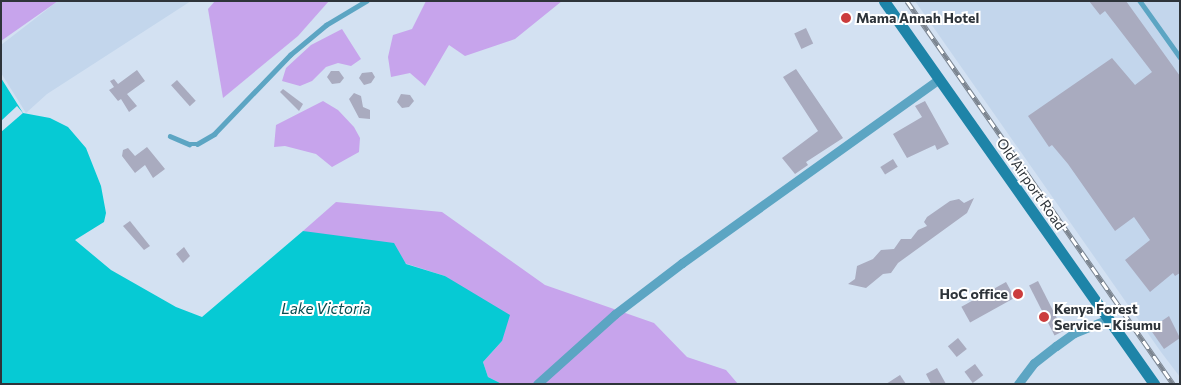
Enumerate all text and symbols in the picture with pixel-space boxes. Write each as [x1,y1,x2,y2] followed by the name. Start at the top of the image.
[856,10,979,26] place label: Mama Annah Hotel
[840,12,852,24] marker: Mama Annah Hotel
[993,135,1069,233] street label: Old Airport Road
[939,286,1008,302] place label: HoC office
[1012,288,1024,300] marker: HoC office
[281,300,371,318] water label: Lake Victoria
[1054,301,1161,334] place label: Kenya Forest Service - Kisumu
[1038,311,1050,323] marker: Kenya Forest Service - Kisumu

